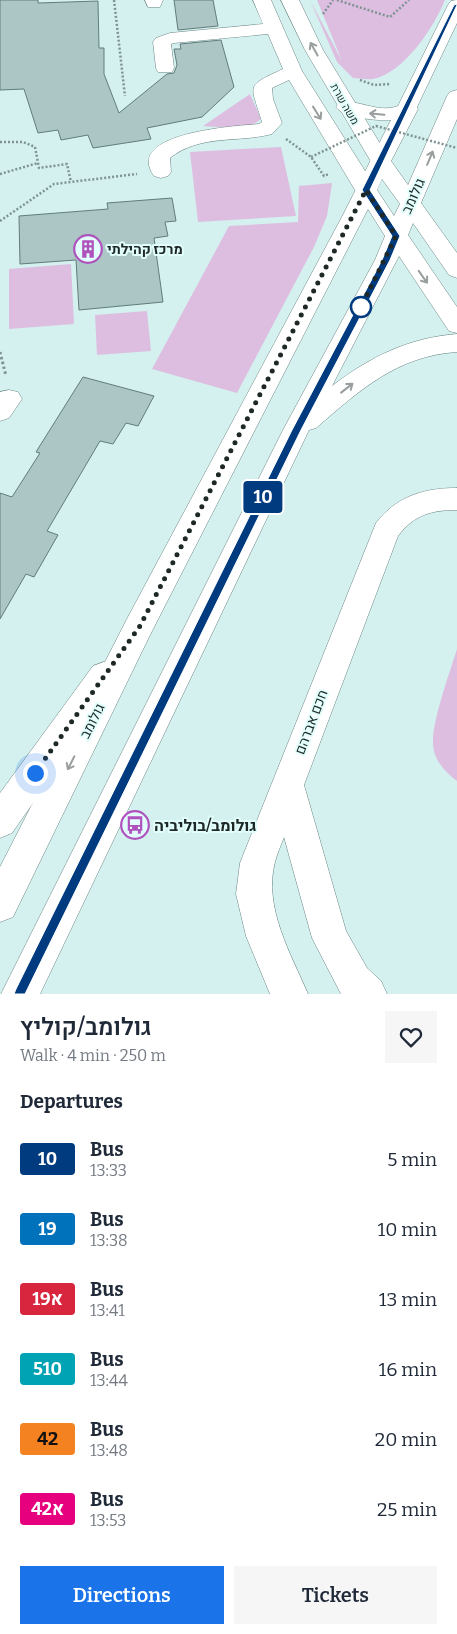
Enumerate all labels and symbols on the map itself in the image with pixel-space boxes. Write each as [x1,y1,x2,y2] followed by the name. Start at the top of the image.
[308,43,318,57] one-way arrow
[328,81,362,127] street label: משה שרת
[312,106,322,120] one-way arrow
[369,110,385,119] one-way arrow
[426,151,436,166] one-way arrow
[398,176,429,217] street label: גולומב
[73,234,103,264] building icon: מרכז קהילתי
[107,241,183,258] place label: מרכז קהילתי
[418,269,428,283] one-way arrow
[350,296,372,318] unlabelled marker
[340,382,353,393] one-way arrow
[240,481,286,513] line badge: 10
[291,687,332,757] street label: חכם אברהם
[76,701,108,742] street label: גולומב
[66,755,76,770] one-way arrow
[23,761,48,786] your location
[120,810,150,840] bus stop icon: גולומב/בוליביה
[154,816,256,835] place label: גולומב/בוליביה

